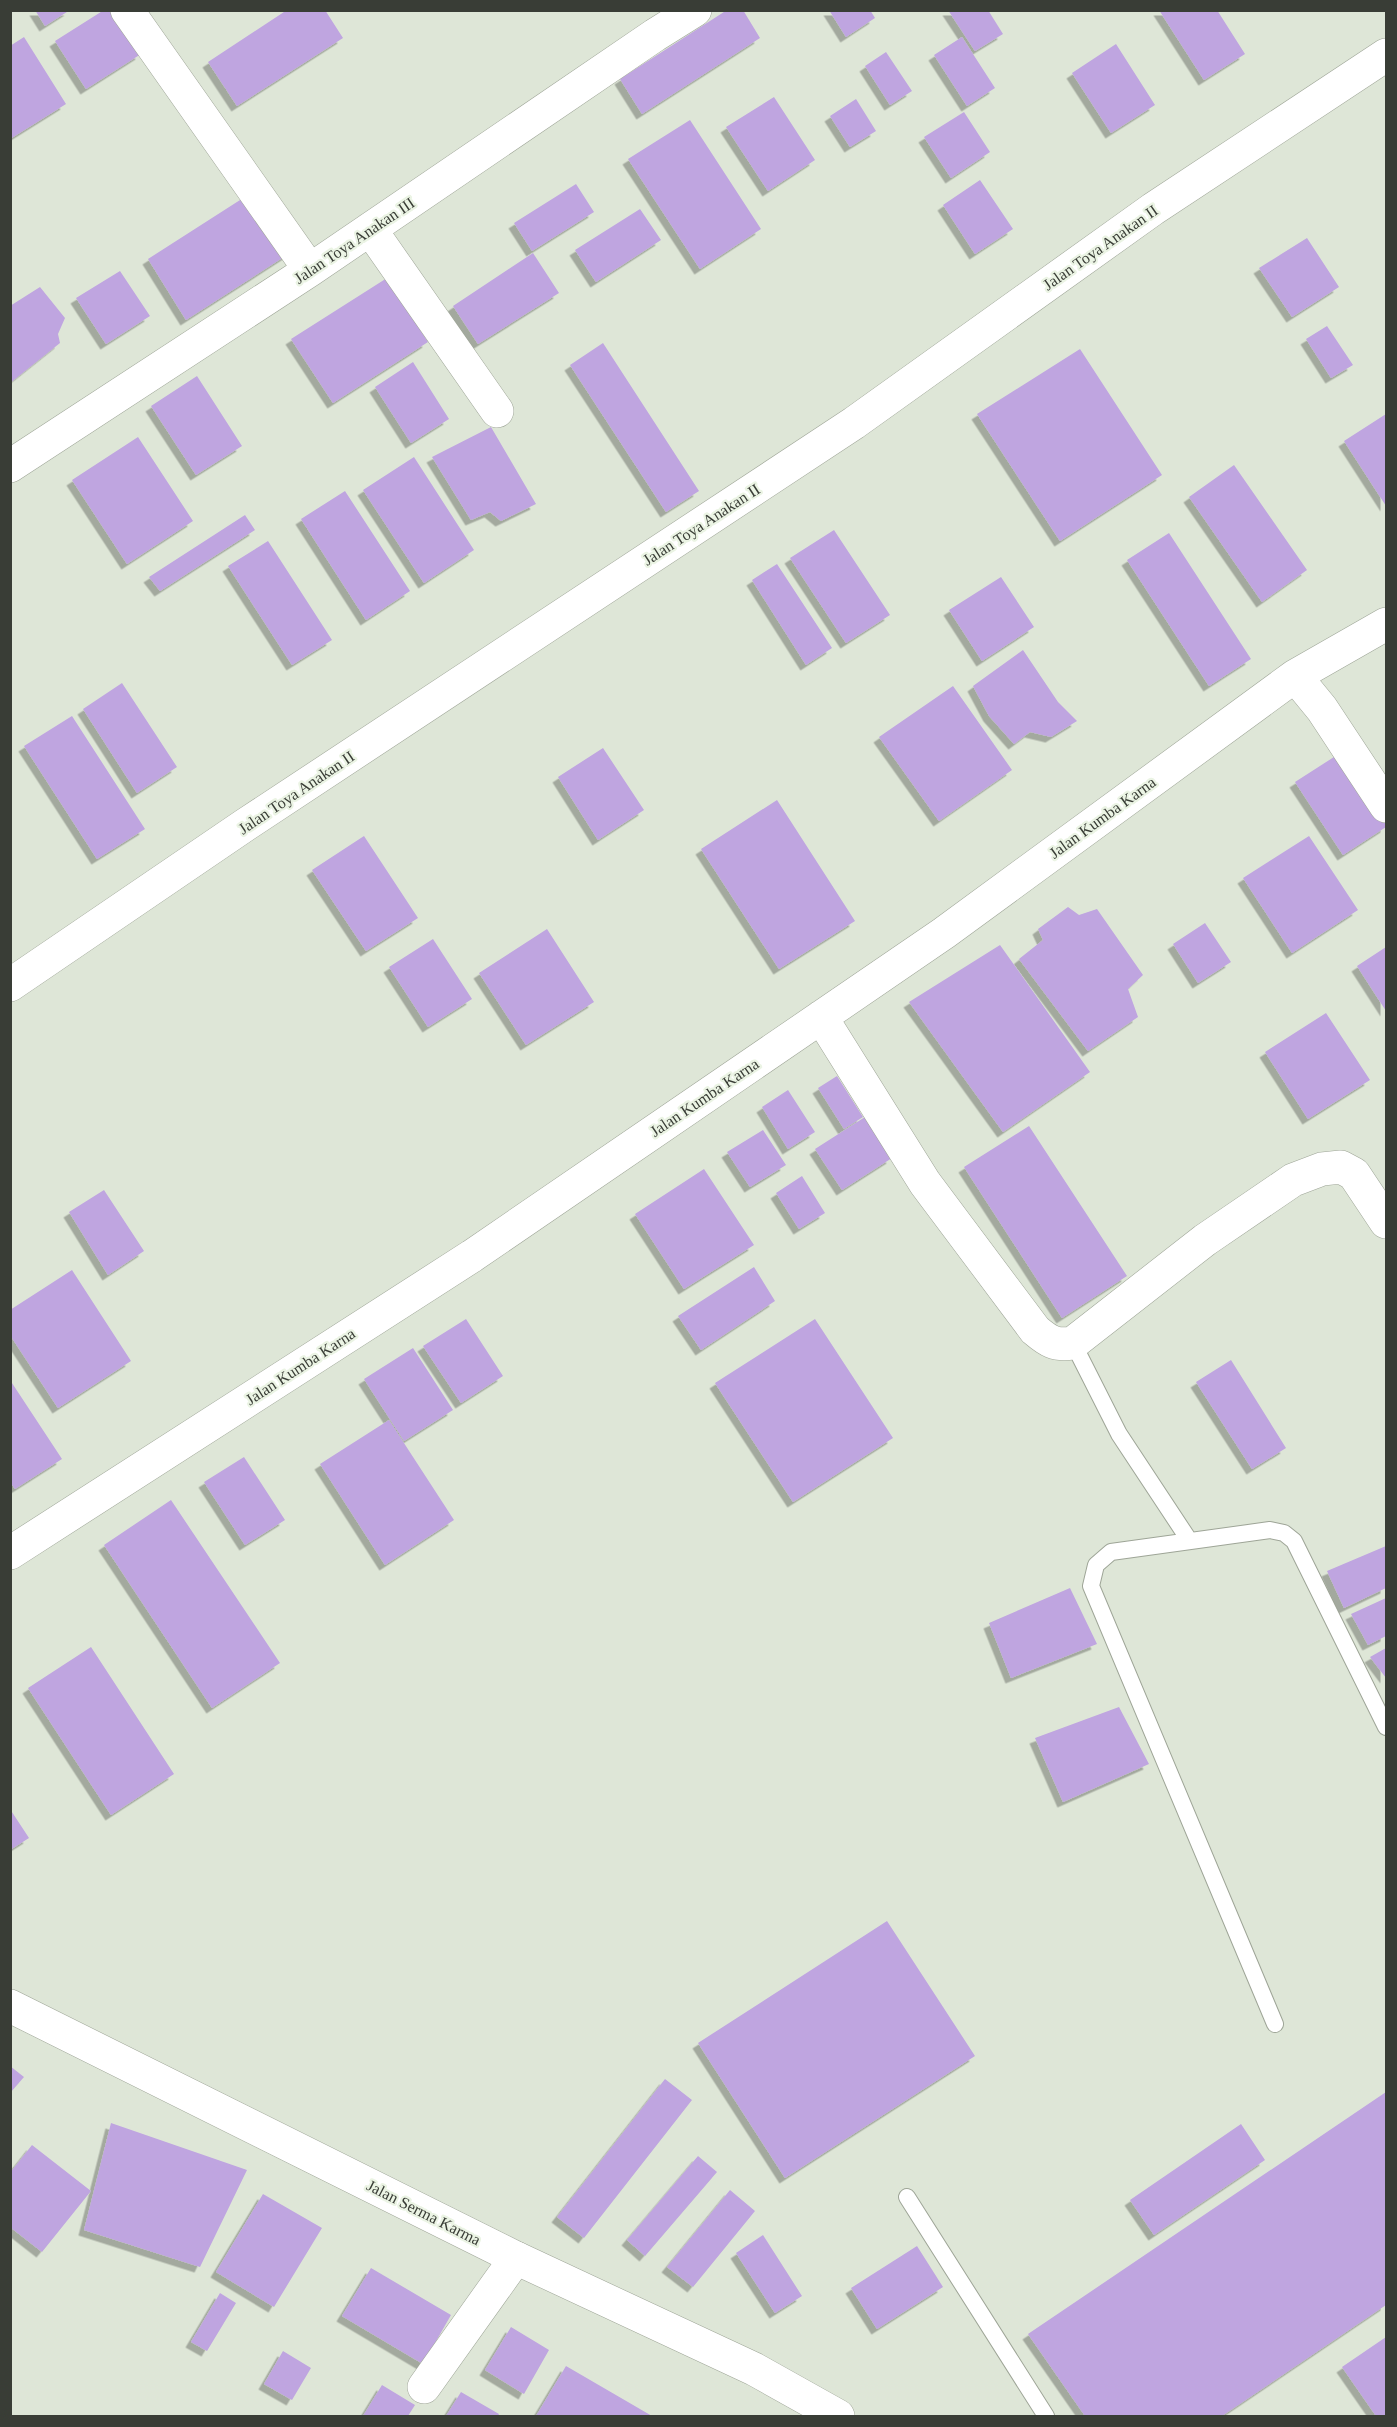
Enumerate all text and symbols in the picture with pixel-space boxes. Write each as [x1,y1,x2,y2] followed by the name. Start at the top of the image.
[291,194,418,288] street label: Jalan Toya Anakan III
[1040,201,1161,294] street label: Jalan Toya Anakan II
[640,480,763,569] street label: Jalan Toya Anakan II
[235,747,358,838] street label: Jalan Toya Anakan II
[1046,773,1159,862] street label: Jalan Kumba Karna
[647,1055,762,1140] street label: Jalan Kumba Karna
[242,1325,358,1408] street label: Jalan Kumba Karna
[364,2176,483,2248] street label: Jalan Serma Karma

